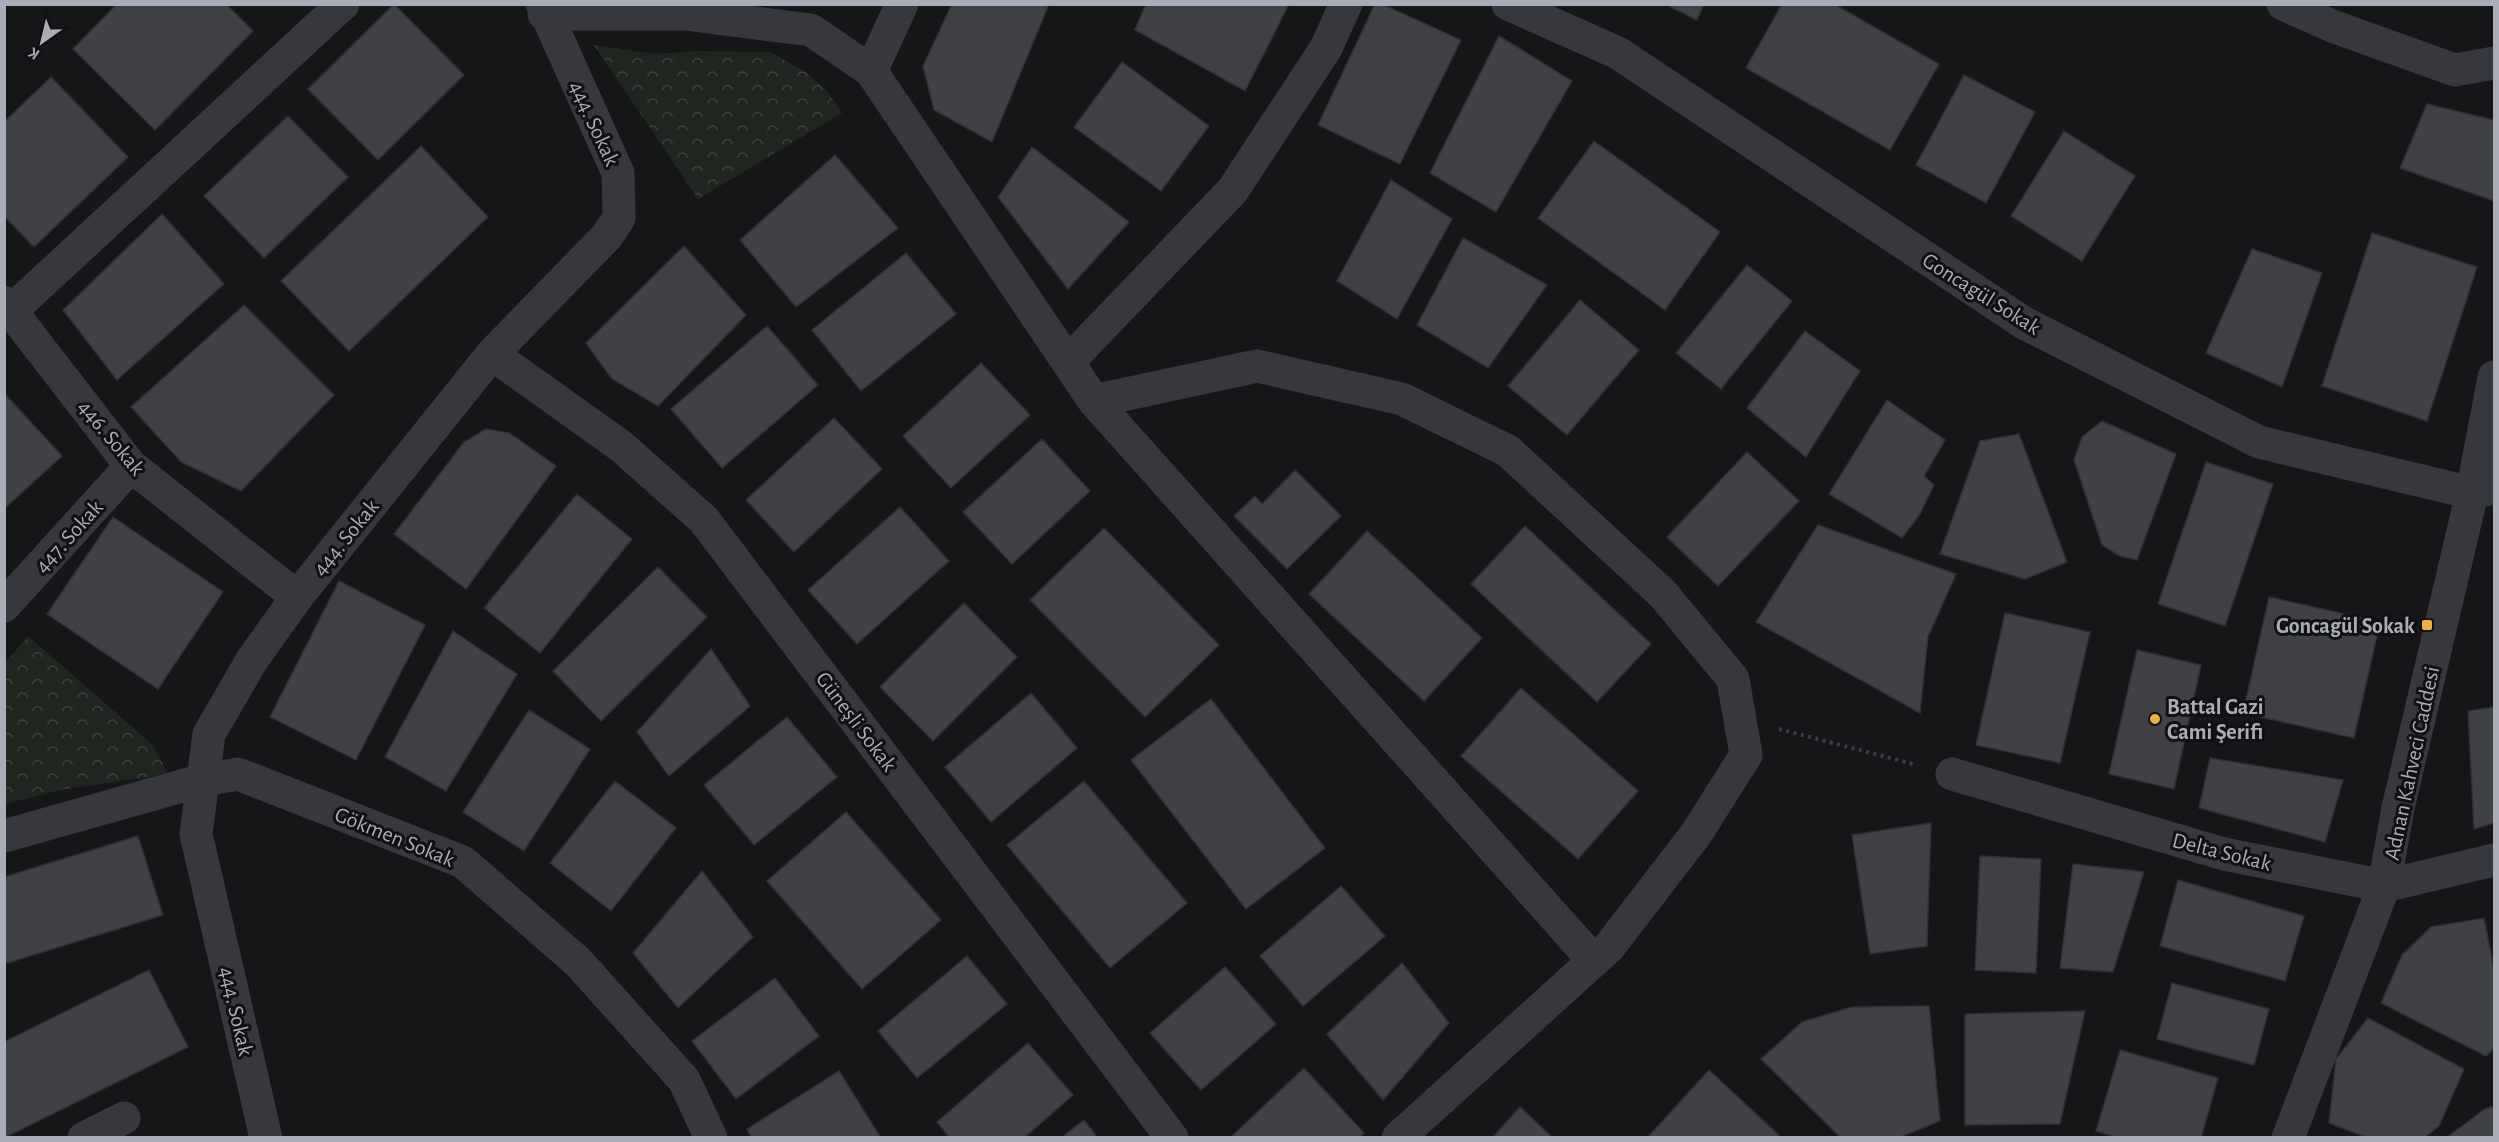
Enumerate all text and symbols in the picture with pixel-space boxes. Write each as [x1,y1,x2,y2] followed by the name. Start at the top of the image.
[12,12,72,72] north arrow
[25,44,43,63] text: K
[565,78,623,169] street label: 444. Sokak
[1919,249,2044,339] street label: Goncagül Sokak
[74,396,149,479] street label: 446. Sokak
[309,495,383,580] street label: 444. Sokak
[31,496,107,577] street label: 447. Sokak
[2276,615,2415,637] place label: Goncagül Sokak
[2420,618,2434,632] marker: Goncagül Sokak
[2381,664,2443,862] street label: Adnan Kahveci Caddesi
[812,668,901,775] street label: Güneşli Sokak
[2167,696,2263,743] place label: Battal Gazi Cami Şerifi
[2148,712,2162,726] marker: Battal Gazi Cami Şerifi
[332,803,458,871] street label: Gökmen Sokak
[2170,829,2273,875] street label: Delta Sokak
[215,964,257,1058] street label: 444. Sokak

